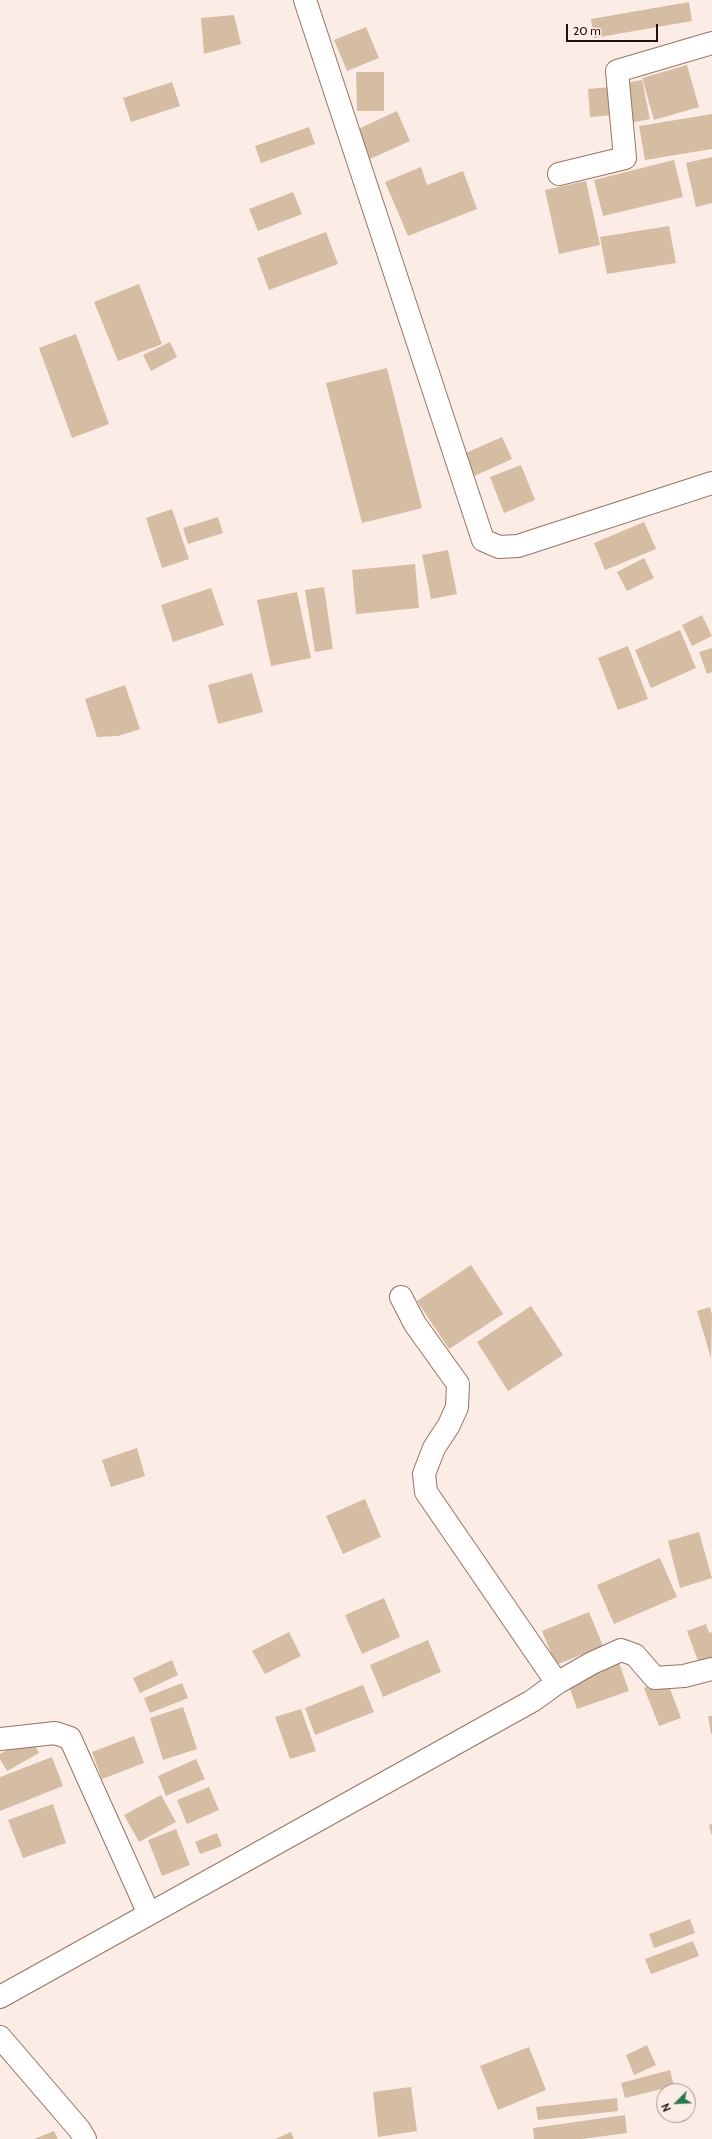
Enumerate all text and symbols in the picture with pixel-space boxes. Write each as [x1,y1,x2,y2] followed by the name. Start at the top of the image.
[568,16,660,42] scale bar
[573,23,601,38] text: 20 m
[656,2083,696,2123] north arrow
[658,2101,674,2114] text: N

